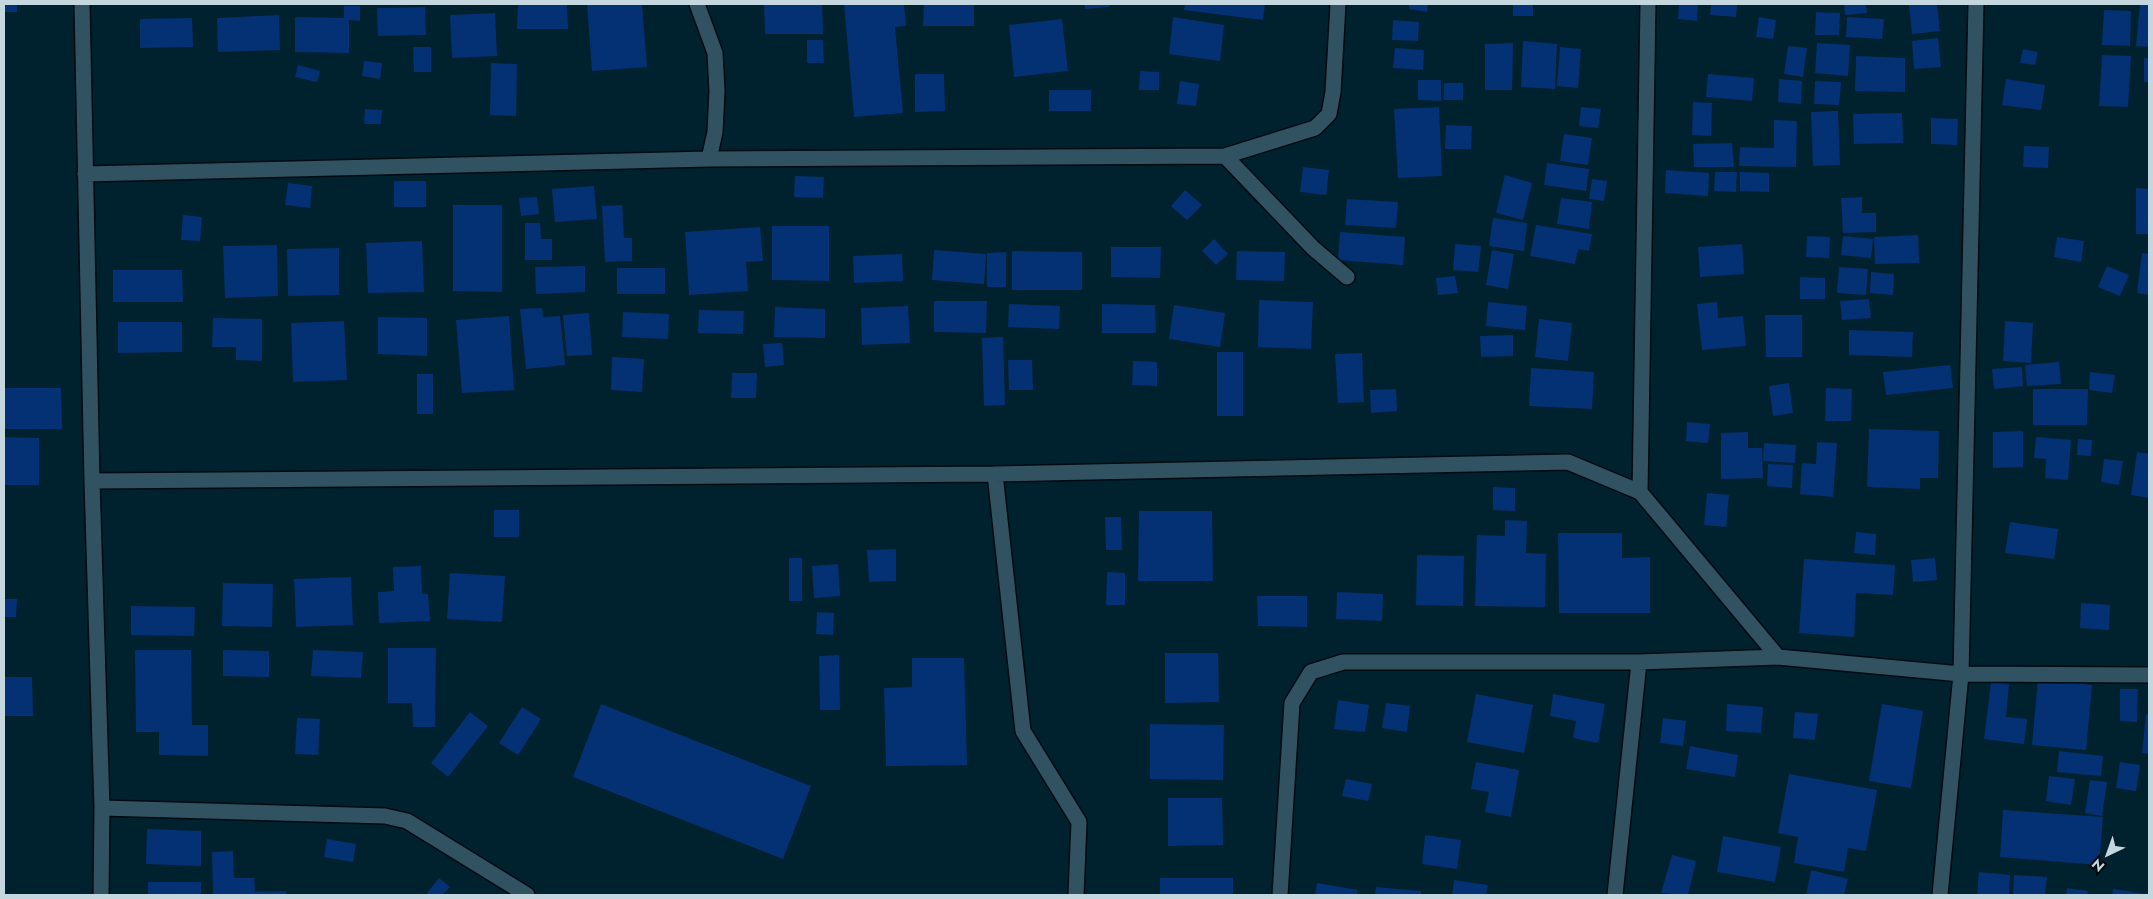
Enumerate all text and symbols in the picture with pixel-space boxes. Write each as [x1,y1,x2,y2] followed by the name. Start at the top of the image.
[2083,829,2133,879] north arrow
[2087,854,2109,876] text: N

